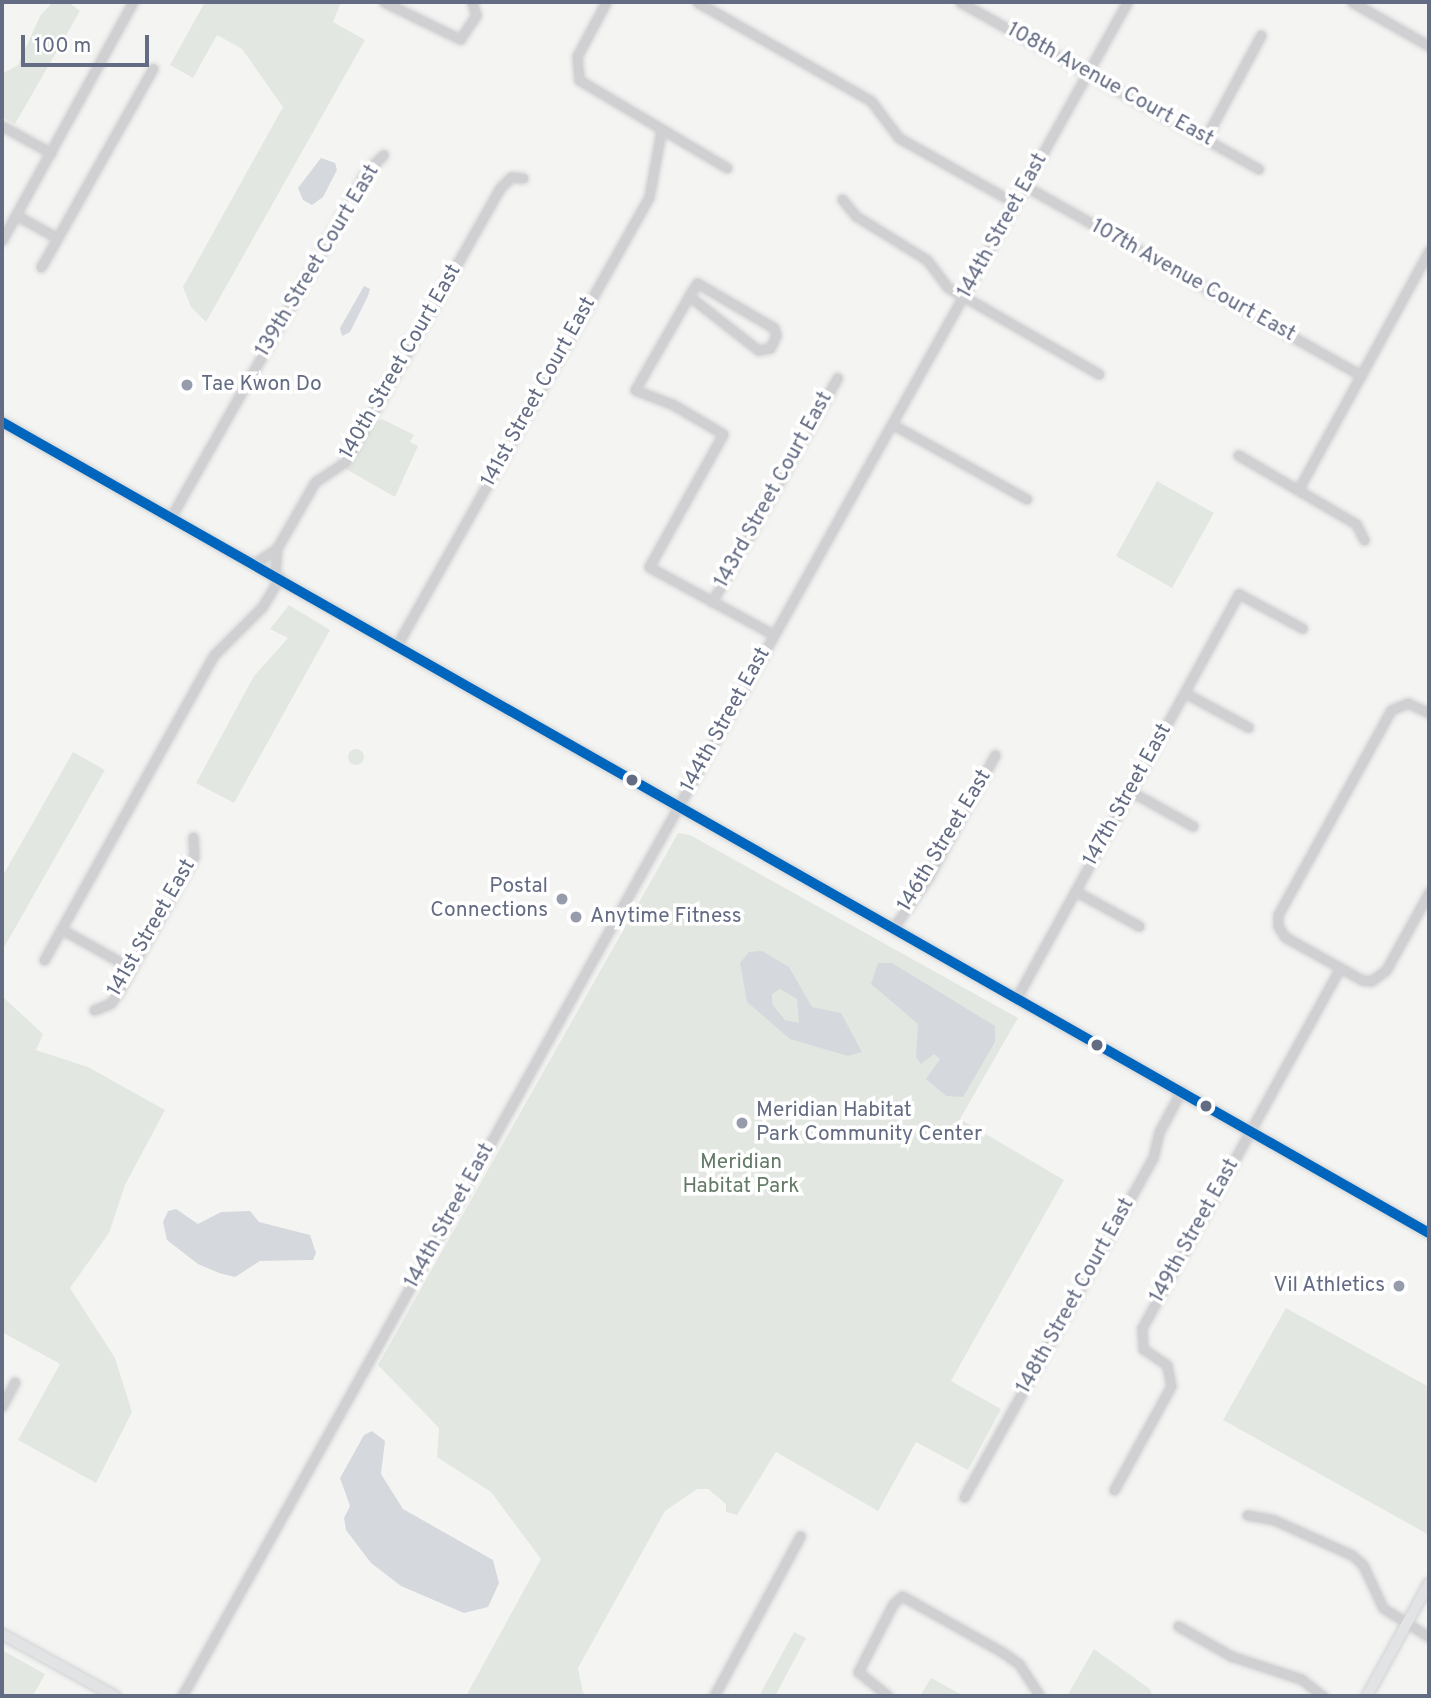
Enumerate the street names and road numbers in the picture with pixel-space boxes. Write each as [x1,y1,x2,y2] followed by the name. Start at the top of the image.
[1002,17,1218,153] street label: 108th Avenue Court East
[953,149,1053,303] street label: 144th Street East
[251,160,385,362] street label: 139th Street Court East
[1086,214,1300,348] street label: 107th Avenue Court East
[335,260,467,464] street label: 140th Street Court East
[476,293,602,491] street label: 141st Street Court East
[710,388,838,592] street label: 143rd Street Court East
[676,643,776,797] street label: 144th Street East
[1079,719,1177,871] street label: 147th Street East
[893,765,997,917] street label: 146th Street East
[103,855,201,1001] street label: 141st Street East
[400,1139,500,1293] street label: 144th Street East
[1145,1155,1245,1307] street label: 149th Street East
[1012,1194,1140,1398] street label: 148th Street Court East

